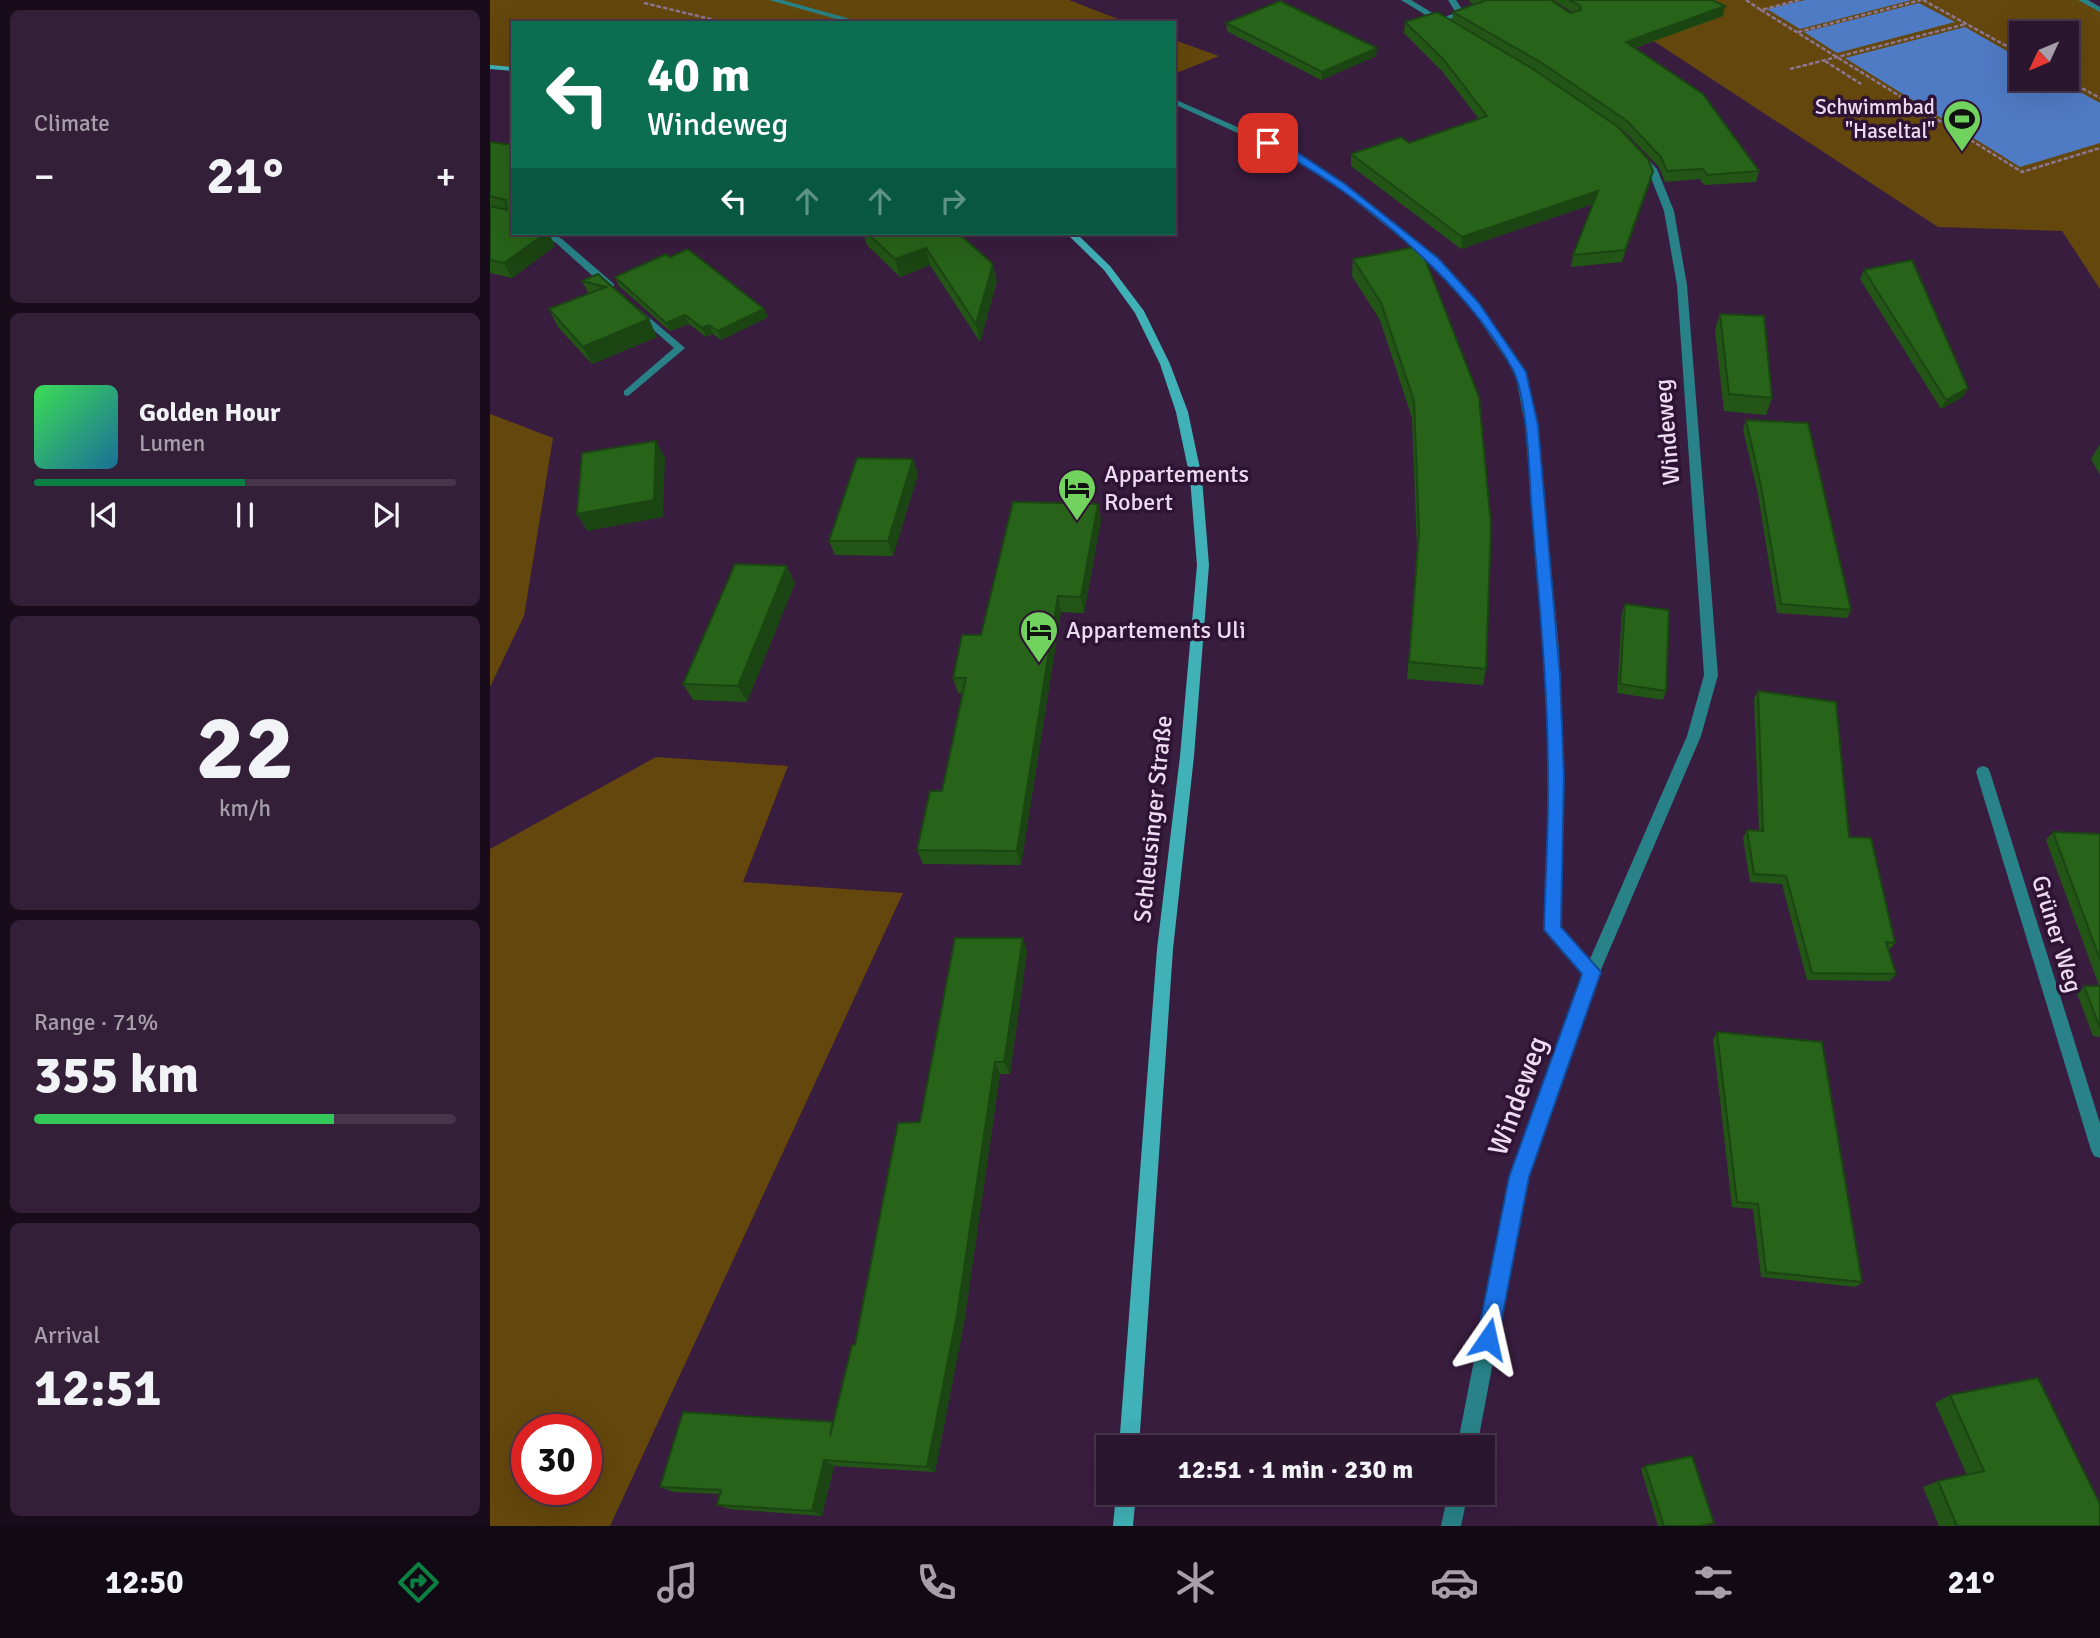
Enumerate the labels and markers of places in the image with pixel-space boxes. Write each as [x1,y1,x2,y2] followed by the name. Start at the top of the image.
[1815,94,1935,144] place label: Schwimmbad "Haseltal"
[1941,98,1983,153] sports icon: Schwimmbad "Haseltal"
[1238,113,1298,173] pin
[1104,459,1249,517] place label: Appartements Robert
[1056,467,1098,522] hotel icon: Appartements Robert
[1018,609,1060,664] hotel icon: Appartements Uli
[1066,615,1246,645] place label: Appartements Uli

